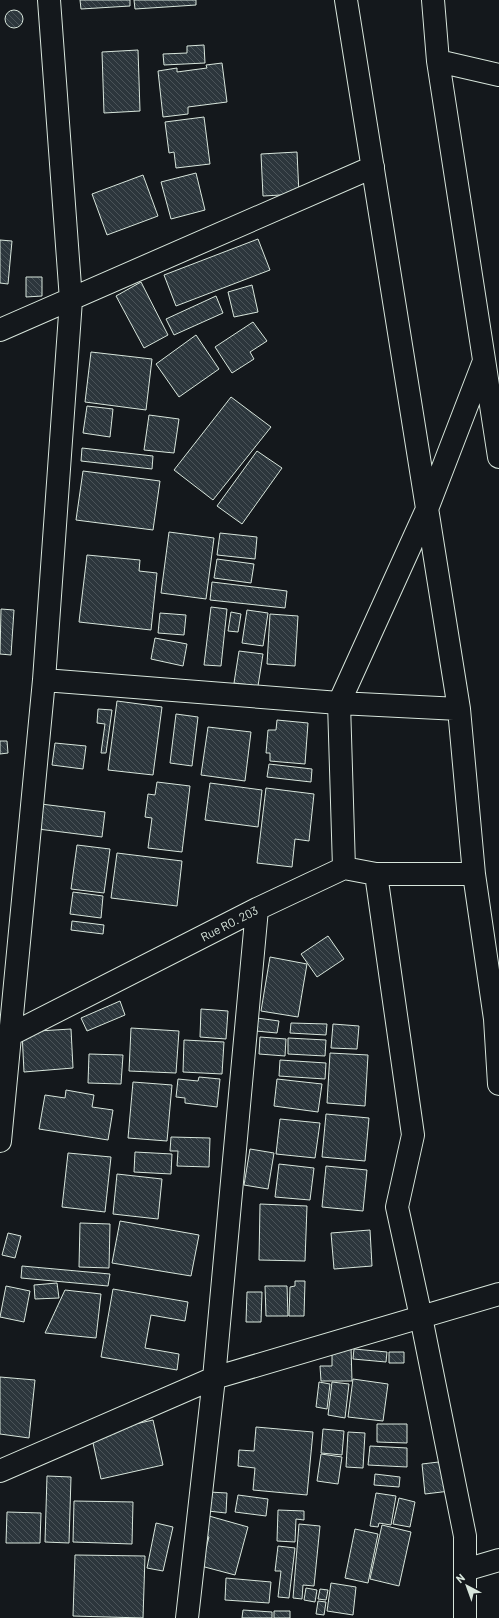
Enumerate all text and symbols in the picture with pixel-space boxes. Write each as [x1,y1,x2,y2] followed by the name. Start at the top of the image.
[198,903,260,943] street label: Rue RO. 203
[447,1566,487,1606] north arrow
[453,1571,467,1585] text: N

